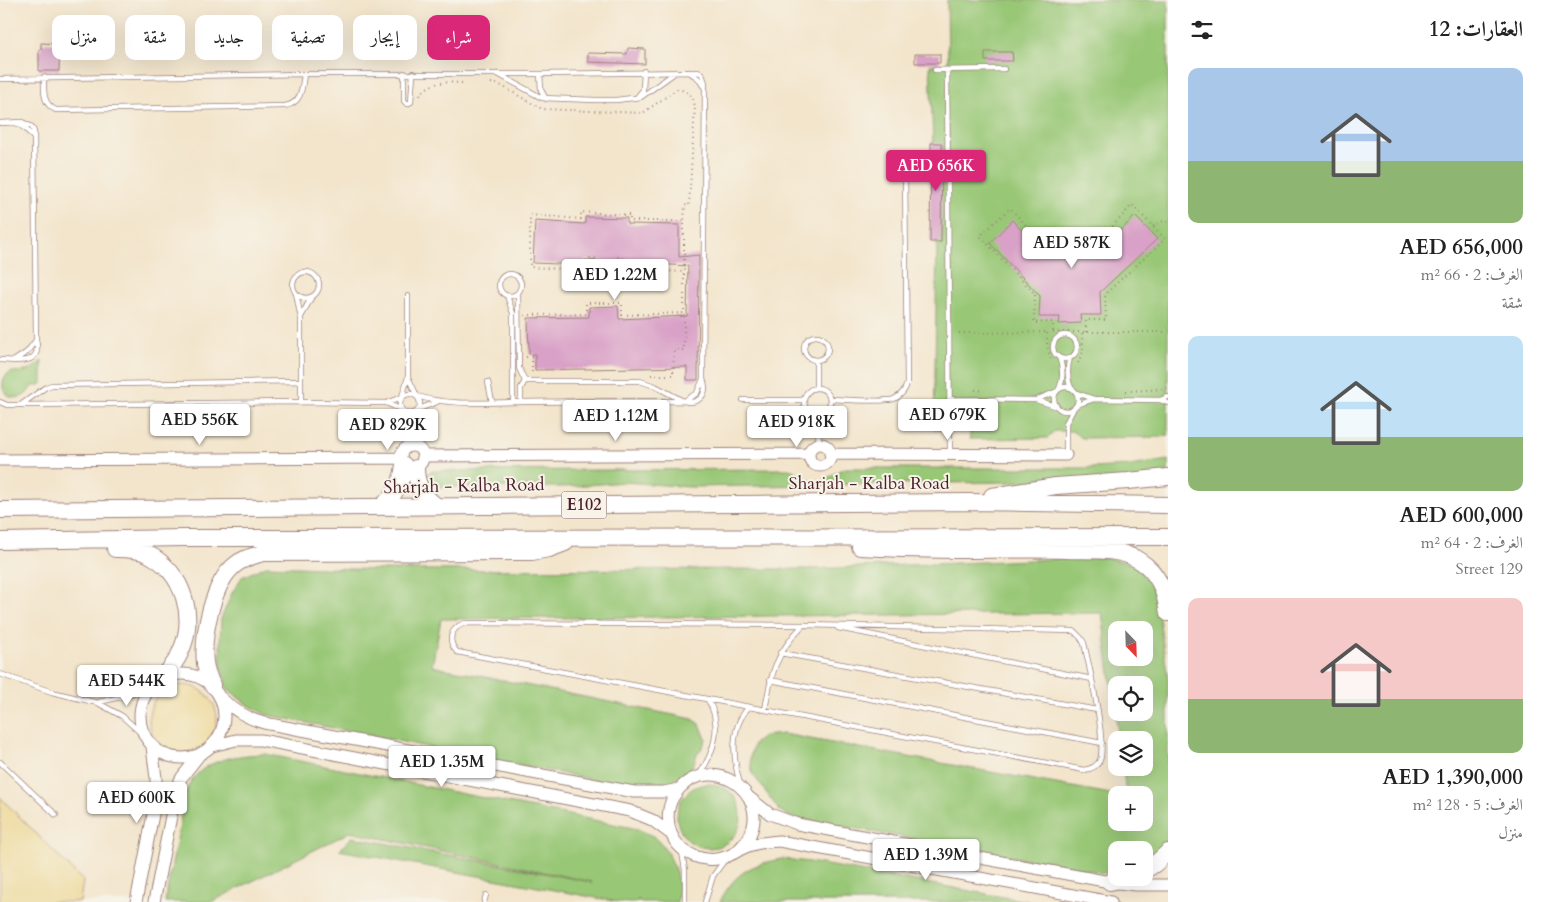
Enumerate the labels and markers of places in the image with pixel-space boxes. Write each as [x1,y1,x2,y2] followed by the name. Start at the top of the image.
[884,150,988,192] pin: AED 656K
[1020,226,1124,269] pin: AED 587K
[558,258,672,301] pin: AED 1.22M
[896,398,1000,441] pin: AED 679K
[559,400,673,442] pin: AED 1.12M
[148,404,252,446] pin: AED 556K
[745,406,849,448] pin: AED 918K
[336,408,440,451] pin: AED 829K
[75,664,179,707] pin: AED 544K
[385,746,499,788] pin: AED 1.35M
[85,782,189,824] pin: AED 600K
[869,838,983,881] pin: AED 1.39M

